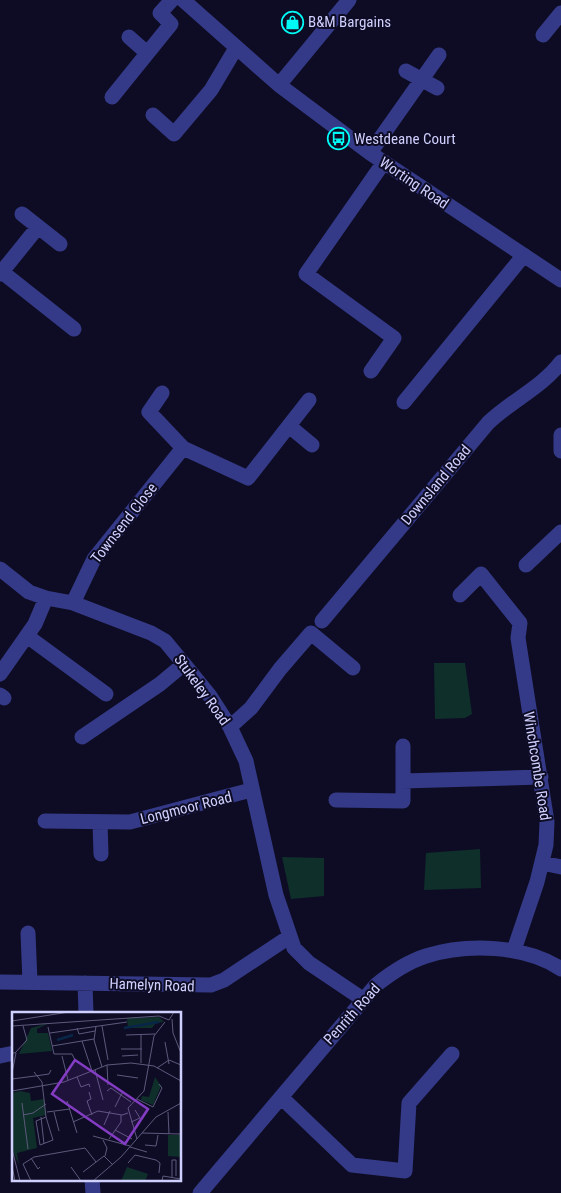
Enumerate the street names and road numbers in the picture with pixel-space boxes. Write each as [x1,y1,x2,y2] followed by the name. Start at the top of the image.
[376,153,452,213] street label: Worting Road
[397,441,475,529] street label: Downsland Road
[87,479,161,567] street label: Townsend Close
[170,651,234,729] street label: Stukeley Road
[520,710,554,822] street label: Winchcombe Road
[138,788,234,828] street label: Longmoor Road
[109,975,195,995] street label: Hamelyn Road
[320,980,384,1048] street label: Penrith Road

